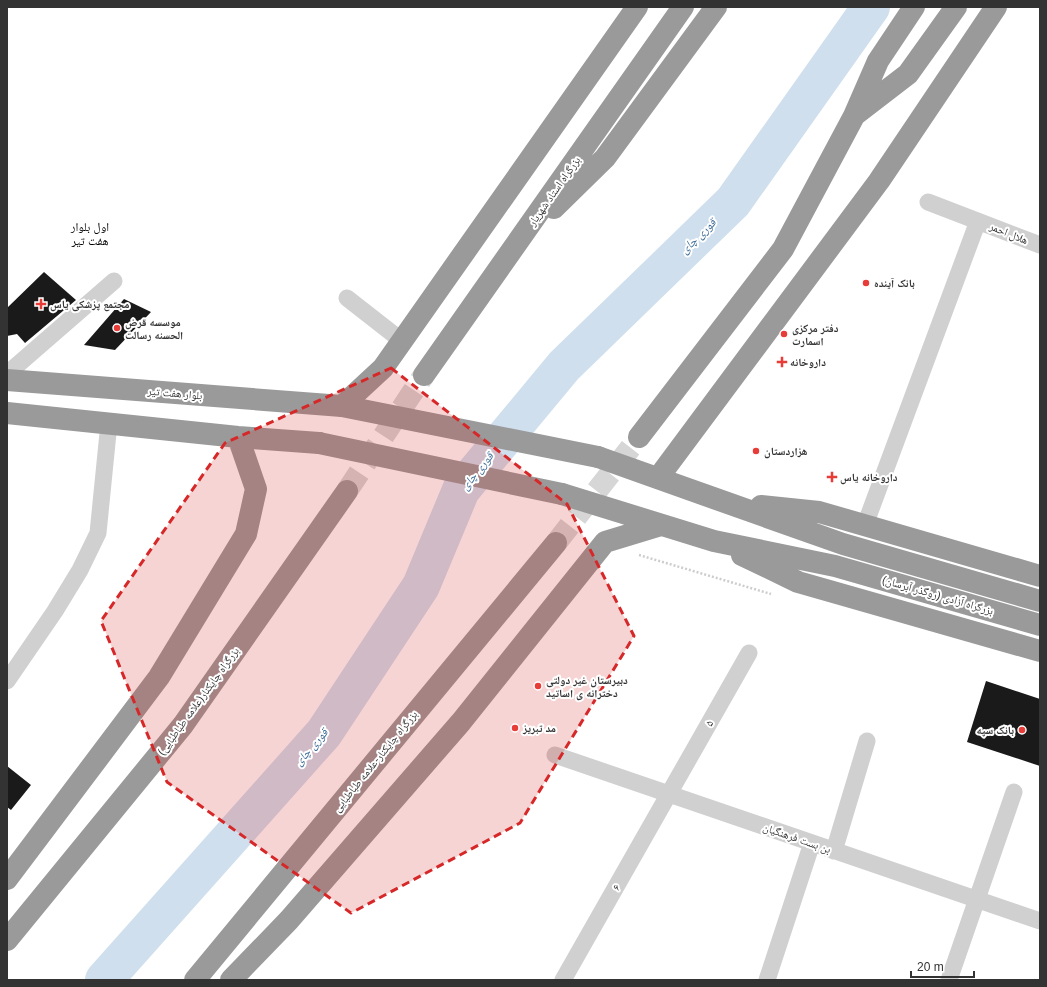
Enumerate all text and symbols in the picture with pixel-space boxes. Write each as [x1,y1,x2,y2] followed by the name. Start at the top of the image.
[525,154,583,229] street label: بزرگراه استاد شهریار
[677,215,720,257] water label: قوری چای
[987,219,1030,247] street label: هلال احمر
[70,220,109,248] district label: اول بلوار هفت تیر
[874,277,915,290] place label: بانک آینده
[861,278,871,288] marker: بانک آینده
[35,298,47,310] marker: مجتمع پزشکی یاس
[50,298,129,312] place label: مجتمع پزشکی یاس
[125,316,183,342] place label: موسسه قرض الحسنه رسالت
[792,322,839,348] place label: دفتر مرکزی اسمارت
[112,323,122,333] marker: موسسه قرض الحسنه رسالت
[779,329,789,339] marker: دفتر مرکزی اسمارت
[790,356,826,369] place label: داروخانه
[777,357,787,367] marker: داروخانه
[146,385,203,402] street label: بلوار هفت تیر
[764,445,808,459] place label: هزاردستان
[751,446,761,456] marker: هزاردستان
[458,448,498,493] water label: قوری چای
[840,471,898,485] place label: داروخانه یاس
[827,472,837,482] marker: داروخانه یاس
[881,573,995,618] street label: بزرگراه آزادی (روگذر آبرسان)
[155,645,242,758] street label: بزرگراه چایکنار(علامه طباطبایی)
[546,674,628,701] place label: دبیرستان غیر دولتی دخترانه ی اساتید
[533,681,543,691] marker: دبیرستان غیر دولتی دخترانه ی اساتید
[331,708,420,815] street label: بزرگراه چایکنار-علامه طباطبایی
[703,718,715,728] street label: ۵
[522,722,556,735] place label: مد تبریز
[510,723,520,733] marker: مد تبریز
[976,724,1014,737] place label: بانک سپه
[291,725,332,769] water label: قوری چای
[1017,725,1027,735] marker: بانک سپه
[761,821,833,856] street label: بن بست فرهنگیان
[610,882,622,892] street label: ۶
[911,953,974,979] scale bar
[917,960,944,974] text: 20 m

